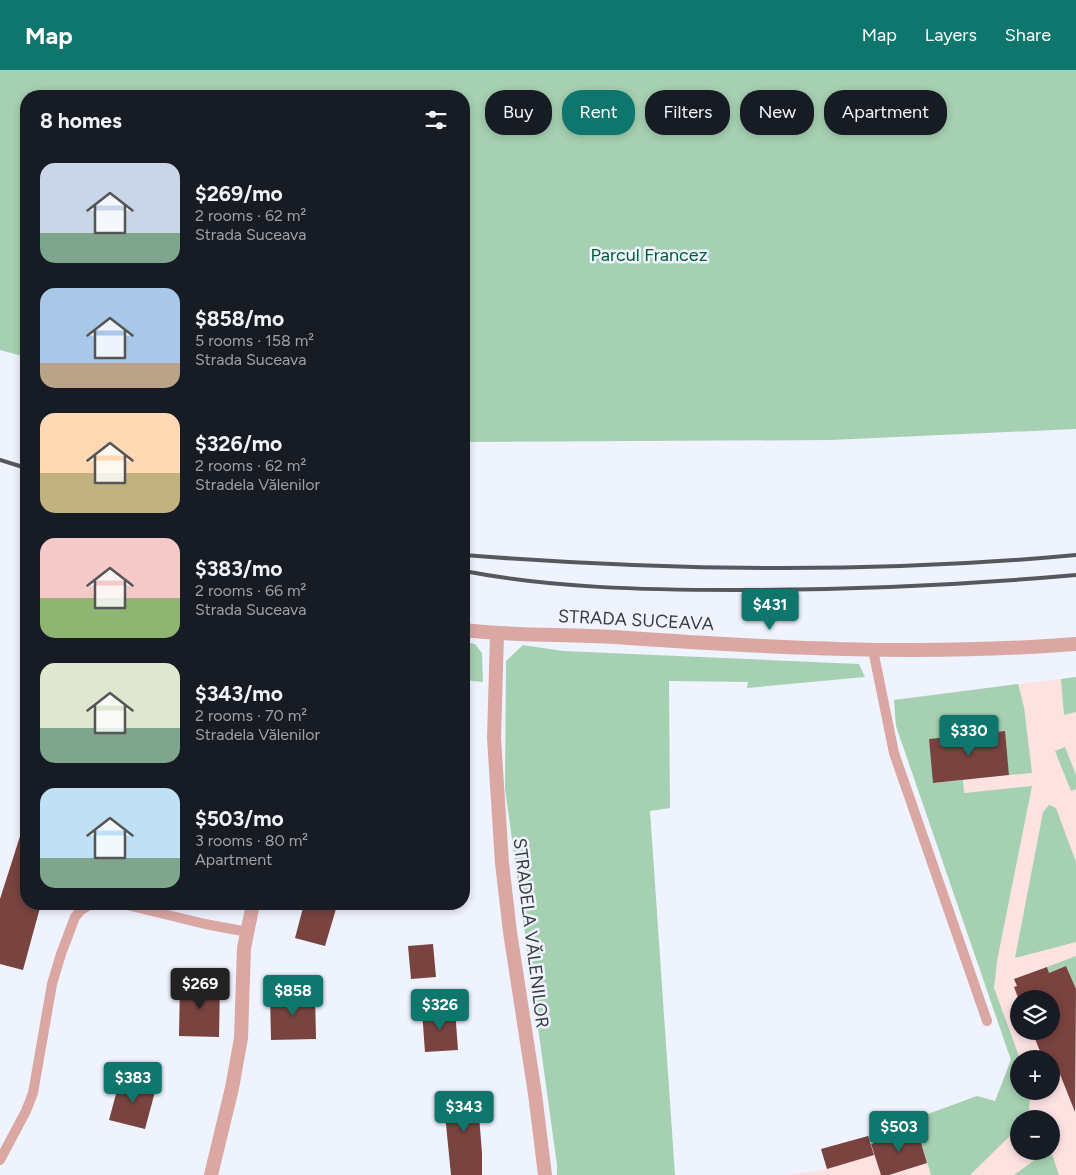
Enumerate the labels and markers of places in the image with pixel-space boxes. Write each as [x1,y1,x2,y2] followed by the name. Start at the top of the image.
[740,588,800,631] pin: $431
[939,714,999,757] pin: $330
[170,968,230,1010] pin: $269
[263,974,323,1017] pin: $858
[410,988,470,1031] pin: $326
[103,1062,163,1104] pin: $383
[434,1090,494,1133] pin: $343
[869,1110,929,1153] pin: $503

